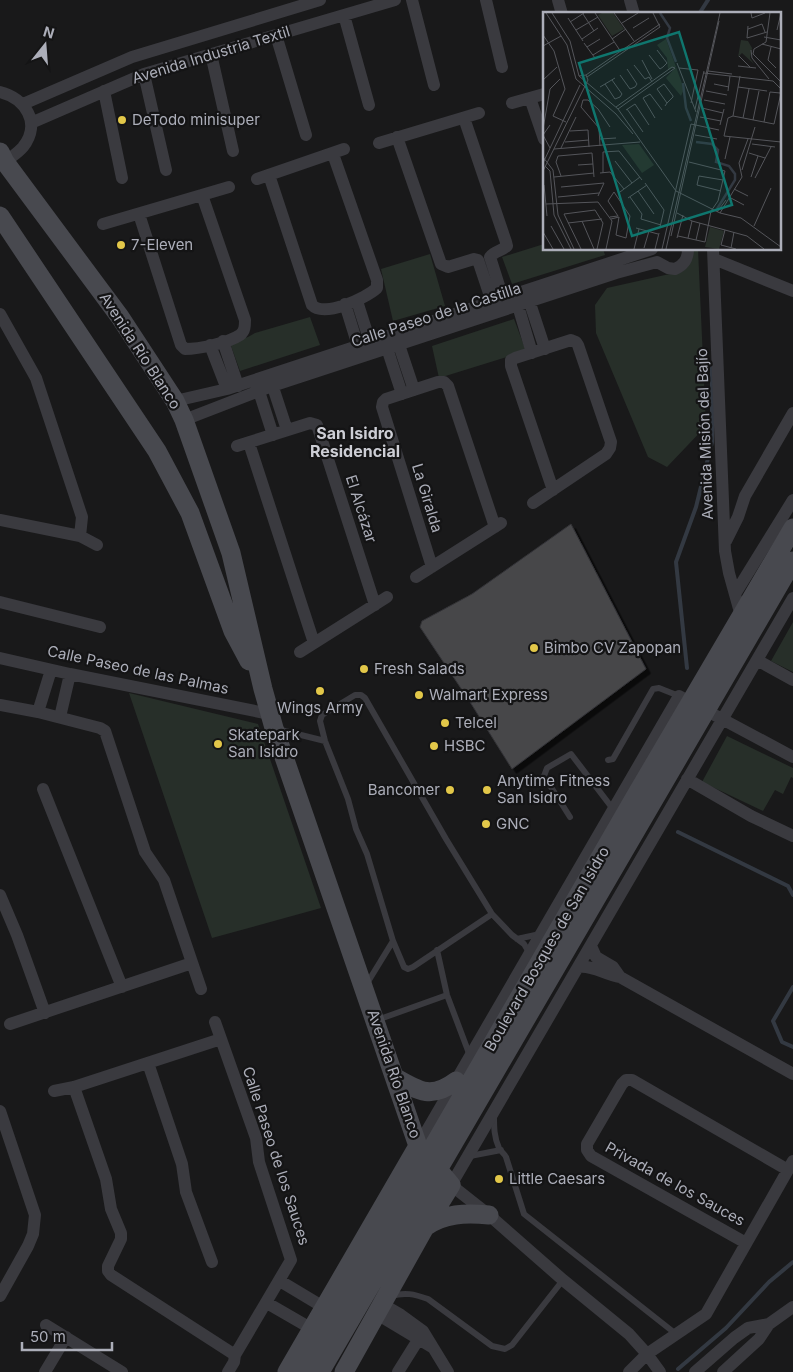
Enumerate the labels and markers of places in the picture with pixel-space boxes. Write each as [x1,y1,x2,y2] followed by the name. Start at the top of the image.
[132,110,260,129] place label: DeTodo minisuper
[116,114,128,126] marker: DeTodo minisuper
[131,235,193,254] place label: 7-Eleven
[115,239,127,251] marker: 7-Eleven
[544,638,681,657] place label: Bimbo CV Zapopan
[528,642,540,654] marker: Bimbo CV Zapopan
[374,659,465,678] place label: Fresh Salads
[358,663,370,675] marker: Fresh Salads
[314,685,326,697] marker: Wings Army
[429,685,548,704] place label: Walmart Express
[413,689,425,701] marker: Walmart Express
[277,698,364,717] place label: Wings Army
[455,713,497,732] place label: Telcel
[439,717,451,729] marker: Telcel
[228,725,300,761] place label: Skatepark San Isidro
[444,736,486,755] place label: HSBC
[212,738,224,750] marker: Skatepark San Isidro
[428,740,440,752] marker: HSBC
[497,771,610,807] place label: Anytime Fitness San Isidro
[368,780,440,799] place label: Bancomer
[444,784,456,796] marker: Bancomer
[481,784,493,796] marker: Anytime Fitness San Isidro
[496,814,529,833] place label: GNC
[480,818,492,830] marker: GNC
[509,1169,605,1188] place label: Little Caesars
[493,1173,505,1185] marker: Little Caesars

